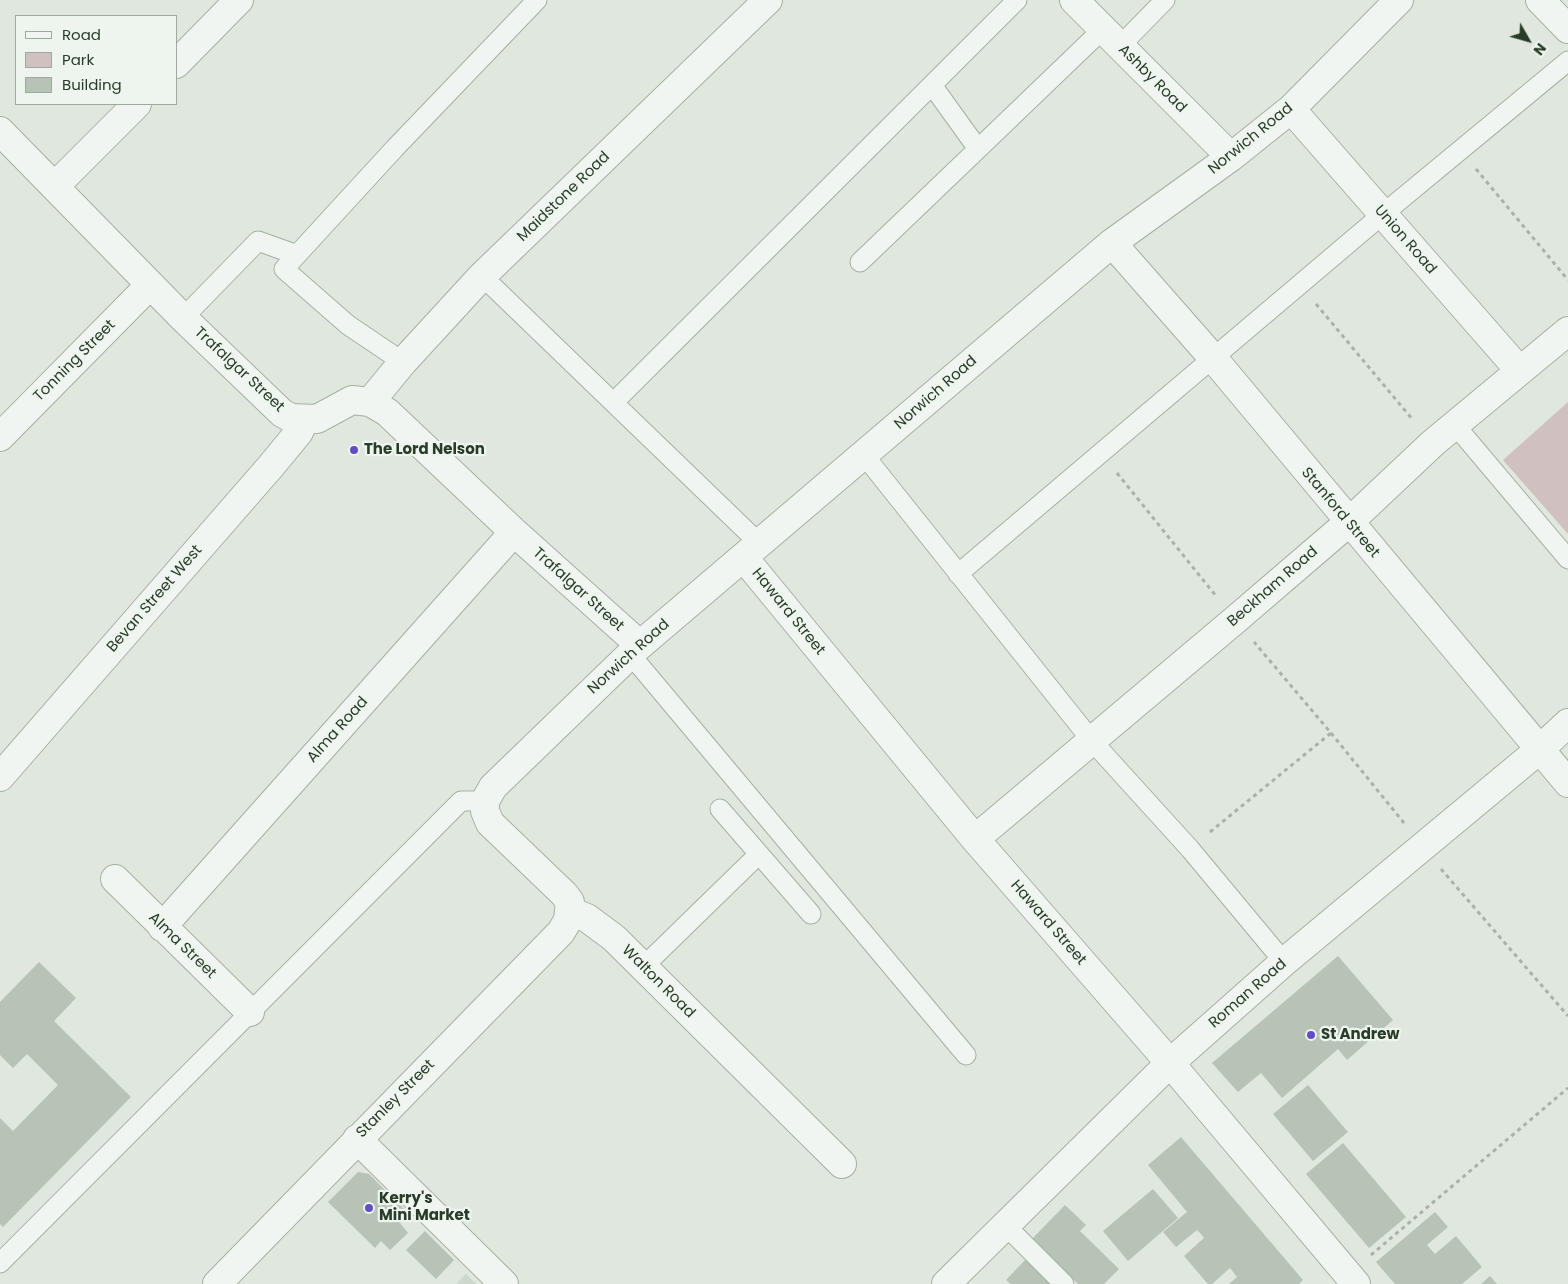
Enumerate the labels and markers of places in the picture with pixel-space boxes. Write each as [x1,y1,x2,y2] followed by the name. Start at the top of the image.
[364,441,485,459] place label: The Lord Nelson
[348,444,360,456] marker: The Lord Nelson
[1321,1026,1399,1044] place label: St Andrew
[1305,1029,1317,1041] marker: St Andrew
[379,1190,470,1225] place label: Kerry's Mini Market
[363,1202,375,1214] marker: Kerry's Mini Market

